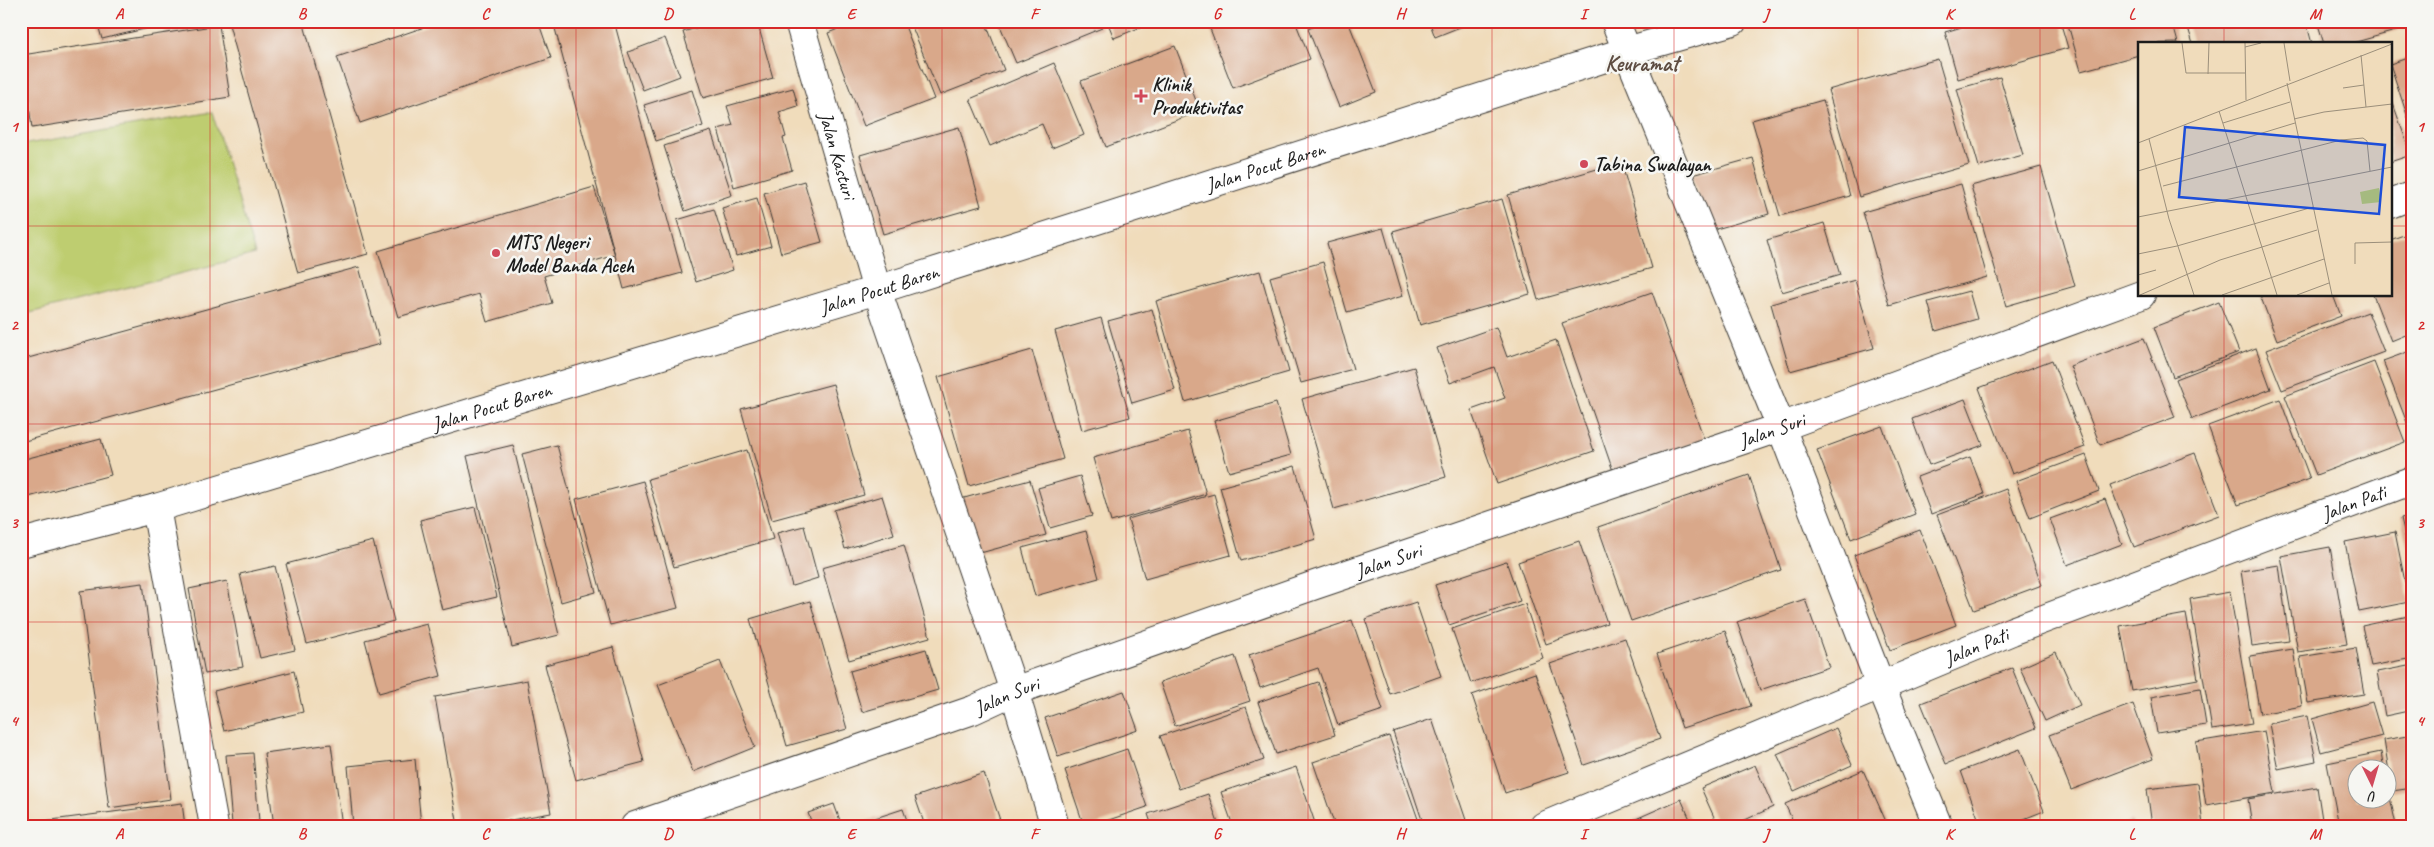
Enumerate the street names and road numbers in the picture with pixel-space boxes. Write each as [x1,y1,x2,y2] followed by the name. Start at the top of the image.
[813,108,863,204] street label: Jalan Kasturi
[1202,135,1329,197] street label: Jalan Pocut Baren
[816,258,943,319] street label: Jalan Pocut Baren
[428,376,555,437] street label: Jalan Pocut Baren
[1735,406,1810,453] street label: Jalan Suri
[2317,478,2391,526] street label: Jalan Pati
[1351,537,1427,583] street label: Jalan Suri
[1939,621,2014,671] street label: Jalan Pati
[969,670,1044,721] street label: Jalan Suri

